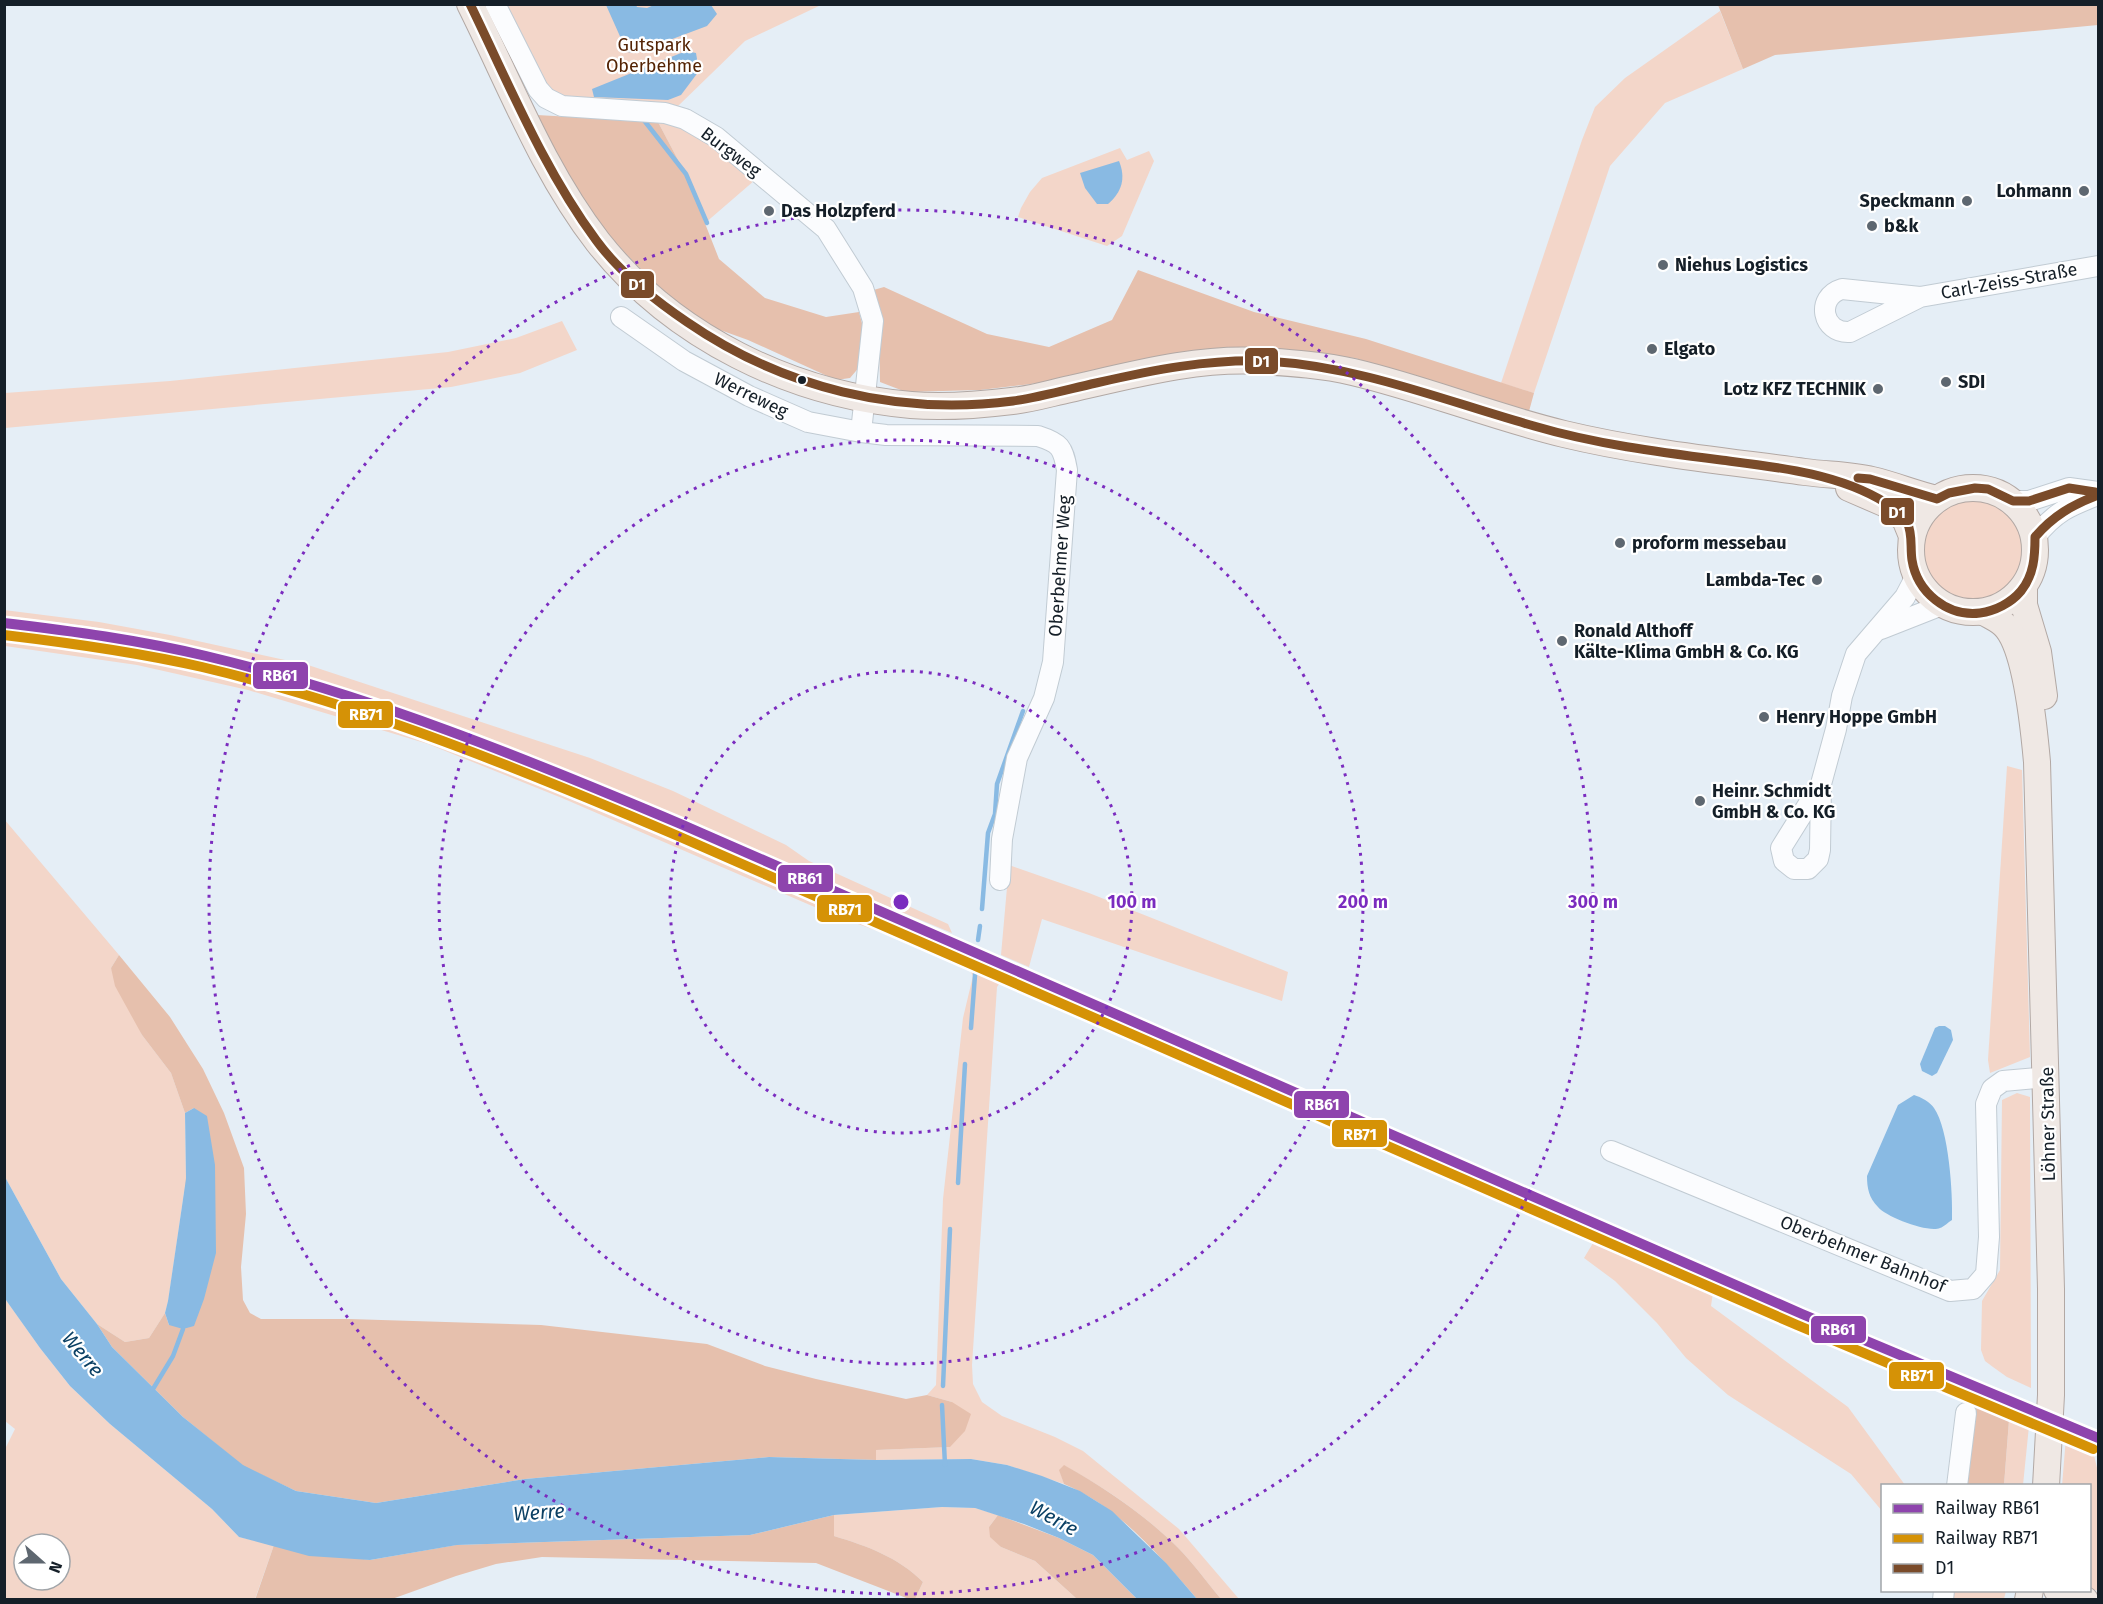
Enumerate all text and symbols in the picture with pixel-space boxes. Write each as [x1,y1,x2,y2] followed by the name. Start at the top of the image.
[606,34,702,77] park label: Gutspark Oberbehme
[697,122,766,182] street label: Burgweg
[1996,180,2072,202] place label: Lohmann
[2077,184,2091,198] marker: Lohmann
[1860,190,1955,212] place label: Speckmann
[1960,194,1974,208] marker: Speckmann
[781,200,896,222] place label: Das Holzpferd
[762,204,776,218] marker: Das Holzpferd
[1884,215,1919,237] place label: b&k
[1865,219,1879,233] marker: b&k
[1675,254,1808,276] place label: Niehus Logistics
[1656,258,1670,272] marker: Niehus Logistics
[1939,258,2079,304] street label: Carl-Zeiss-Straße
[620,270,655,299] line badge: D1
[628,275,646,294] text: D1
[1664,338,1715,360] place label: Elgato
[1645,342,1659,356] marker: Elgato
[1244,347,1279,375] line badge: D1
[1252,352,1270,371] text: D1
[710,368,792,423] street label: Werreweg
[1958,371,1985,393] place label: SDI
[796,374,808,386] unlabelled marker
[1939,375,1953,389] marker: SDI
[1723,378,1867,400] place label: Lotz KFZ TECHNIK
[1871,382,1885,396] marker: Lotz KFZ TECHNIK
[1044,494,1076,637] street label: Oberbehmer Weg
[1880,497,1915,526] line badge: D1
[1888,503,1906,522] text: D1
[1632,532,1786,554] place label: proform messebau
[1613,536,1627,550] marker: proform messebau
[1706,569,1805,591] place label: Lambda-Tec
[1810,573,1824,587] marker: Lambda-Tec
[1574,620,1799,663] place label: Ronald Althoff Kälte-Klima GmbH & Co. KG
[1555,634,1569,648] marker: Ronald Althoff Kälte-Klima GmbH & Co. KG
[252,661,309,690] line badge: RB61
[262,666,298,685] text: RB61
[337,700,394,729] line badge: RB71
[349,705,383,724] text: RB71
[1776,706,1937,728] place label: Henry Hoppe GmbH
[1757,710,1771,724] marker: Henry Hoppe GmbH
[1712,780,1835,823] place label: Heinr. Schmidt GmbH & Co. KG
[1693,794,1707,808] marker: Heinr. Schmidt GmbH & Co. KG
[777,864,834,893] line badge: RB61
[787,869,823,888] text: RB61
[1108,891,1156,913] text: 100 m
[1338,891,1388,913] text: 200 m
[1567,891,1618,913] text: 300 m
[891,892,911,912] centre of rings
[816,894,873,923] line badge: RB71
[828,900,862,919] text: RB71
[2036,1067,2060,1181] street label: Löhner Straße
[1293,1090,1350,1119] line badge: RB61
[1304,1095,1340,1114] text: RB61
[1331,1119,1388,1148] line badge: RB71
[1343,1125,1377,1144] text: RB71
[1777,1211,1951,1298] street label: Oberbehmer Bahnhof
[1810,1315,1867,1344] line badge: RB61
[1820,1320,1856,1339] text: RB61
[57,1327,109,1381] water label: Werre
[1888,1361,1945,1390] line badge: RB71
[1900,1366,1934,1385] text: RB71
[1881,1484,2091,1592] legend
[1026,1495,1082,1541] water label: Werre
[1935,1497,2040,1519] text: Railway RB61
[512,1498,566,1526] water label: Werre
[1935,1527,2038,1549] text: Railway RB71
[12,1532,72,1592] north arrow
[1935,1557,1954,1579] text: D1
[45,1559,66,1576] text: N

